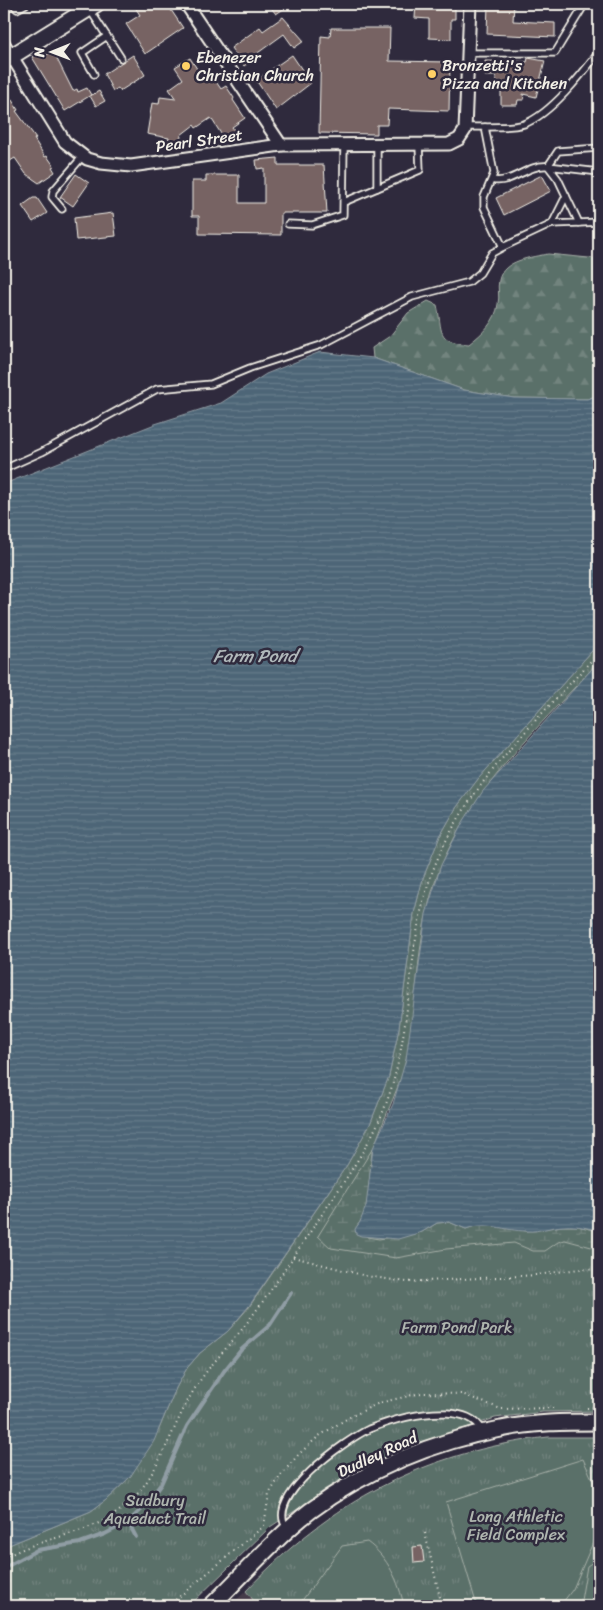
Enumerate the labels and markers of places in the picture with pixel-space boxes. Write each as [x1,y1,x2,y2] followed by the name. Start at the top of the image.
[196,43,314,90] place label: Ebenezer Christian Church
[442,51,568,98] place label: Bronzetti's Pizza and Kitchen
[180,60,192,72] marker: Ebenezer Christian Church
[426,68,438,80] marker: Bronzetti's Pizza and Kitchen

